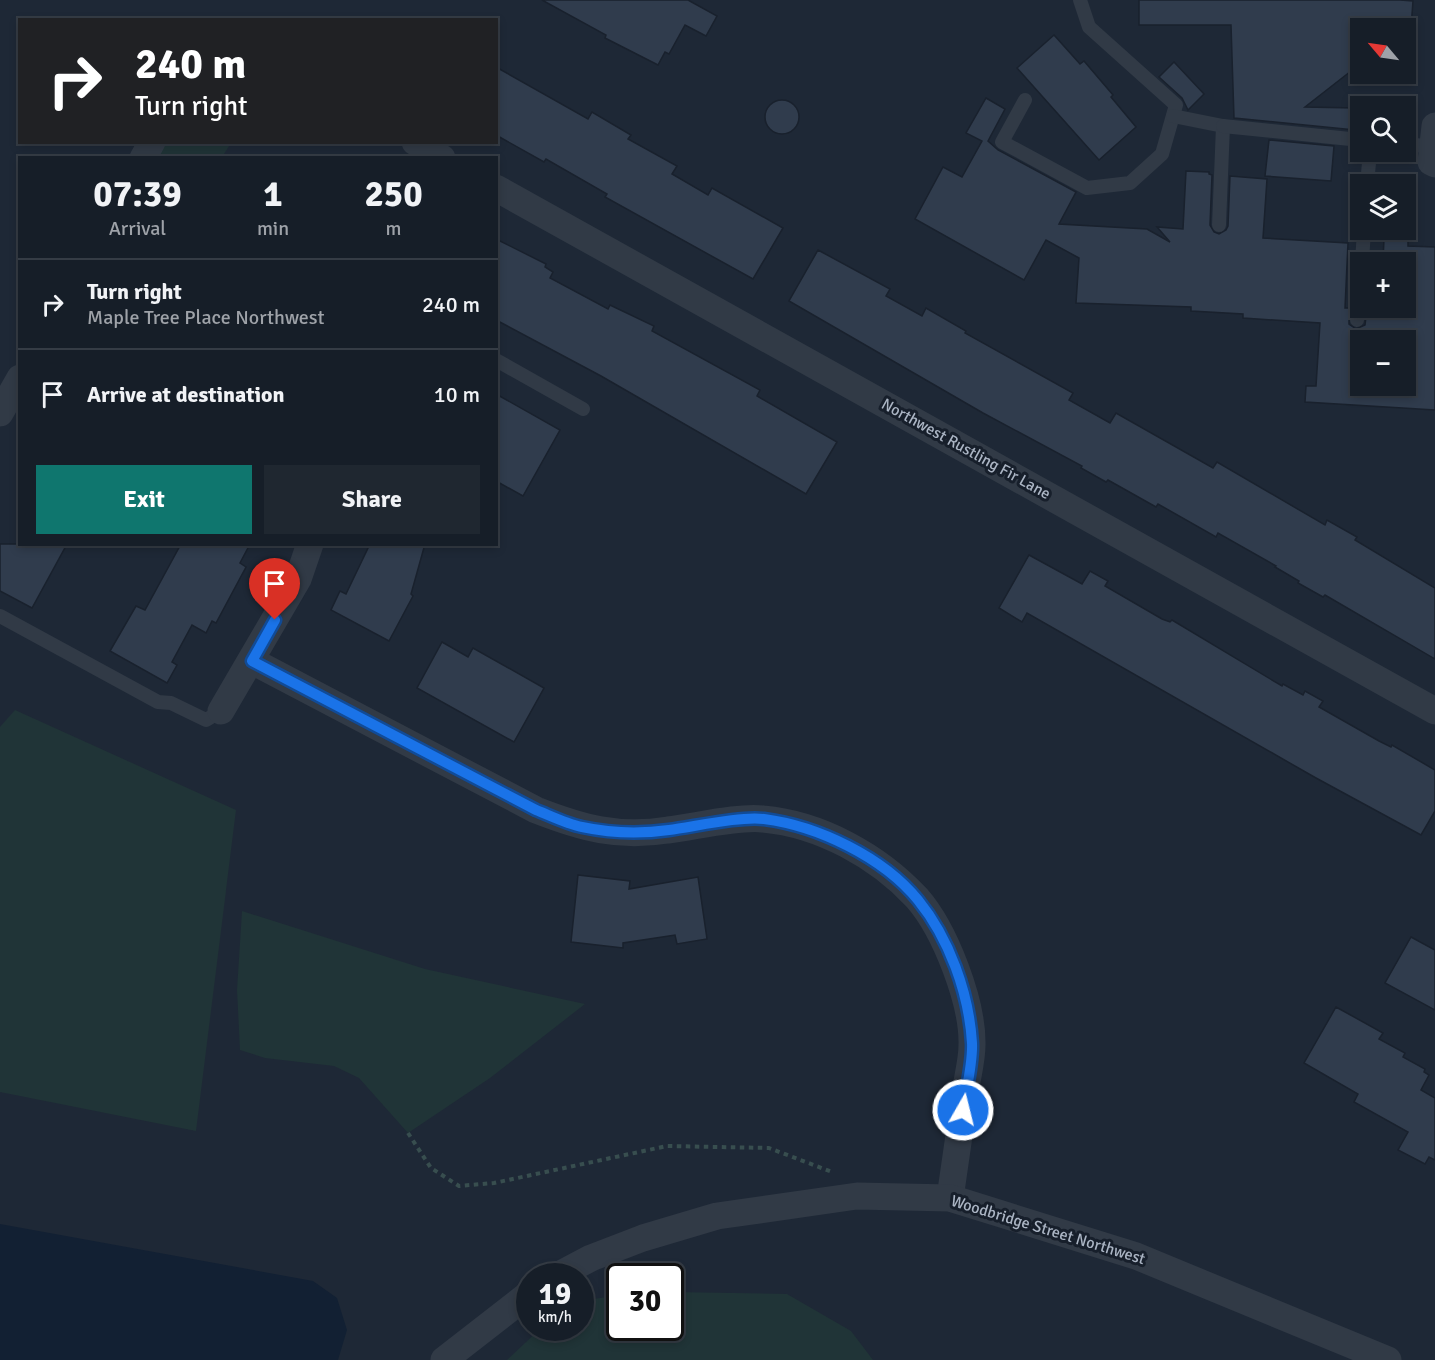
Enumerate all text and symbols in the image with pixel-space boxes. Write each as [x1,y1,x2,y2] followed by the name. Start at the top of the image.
[1350,18,1416,84] north arrow
[1350,18,1416,396] map controls
[135,39,246,90] text: 240 m
[36,42,114,120] icon: right
[135,90,248,123] text: Turn right
[1350,96,1416,162] button: search
[93,172,182,217] text: 07:39
[263,172,283,217] text: 1
[364,172,423,217] text: 250
[1350,174,1416,240] button: layers
[109,216,166,241] text: Arrival
[257,216,289,241] text: min
[386,216,402,241] text: m
[1350,252,1416,318] button: +
[87,278,182,305] text: Turn right
[36,288,69,321] icon: right
[422,291,480,318] text: 240 m
[87,305,325,330] text: Maple Tree Place Northwest
[1350,330,1416,396] button: −
[36,378,69,411] icon: arrive
[87,381,284,408] text: Arrive at destination
[434,381,480,408] text: 10 m
[878,394,1054,504] street label: Northwest Rustling Fir Lane
[36,465,252,534] button: Exit
[264,465,480,534] button: Share
[249,558,300,620] pin
[258,567,291,600] icon: arrive
[931,1078,995,1142] position arrow
[948,1191,1148,1269] street label: Woodbridge Street Northwest
[606,1263,684,1341] speed limit sign: 30
[539,1276,571,1313] text: 19
[538,1308,572,1326] text: km/h

